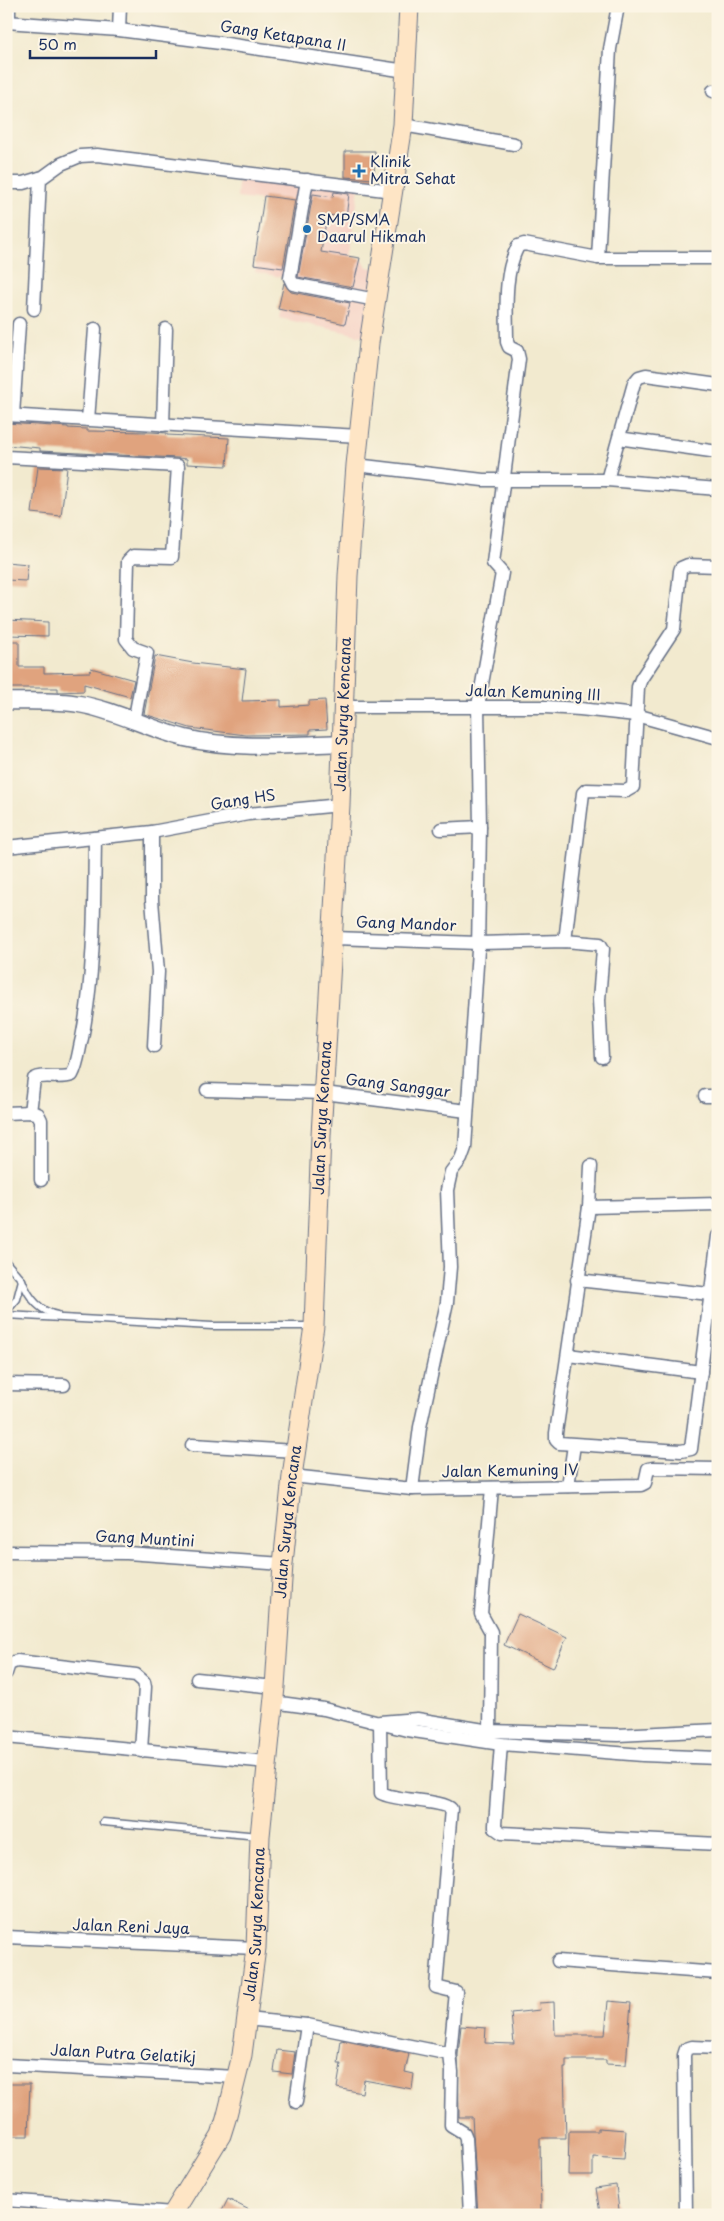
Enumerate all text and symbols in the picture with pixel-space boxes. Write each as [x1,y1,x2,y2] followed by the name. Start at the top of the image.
[219,13,348,56] street label: Gang Ketapana II
[30,28,156,60] scale bar
[38,32,77,55] text: 50 m
[370,149,456,189] place label: Klinik Mitra Sehat
[352,164,366,178] marker: Klinik Mitra Sehat
[317,207,426,247] place label: SMP/SMA Daarul Hikmah
[301,223,313,235] marker: SMP/SMA Daarul Hikmah
[327,636,356,792] street label: Jalan Surya Kencana
[465,678,601,705] street label: Jalan Kemuning III
[209,782,277,815] street label: Gang HS
[355,909,457,936] street label: Gang Mandor
[306,1039,336,1195] street label: Jalan Surya Kencana
[344,1067,452,1102] street label: Gang Sanggar
[268,1443,307,1599] street label: Jalan Surya Kencana
[441,1457,579,1482] street label: Jalan Kemuning IV
[95,1523,195,1552] street label: Gang Muntini
[236,1846,270,2002] street label: Jalan Surya Kencana
[72,1912,191,1939] street label: Jalan Reni Jaya
[50,2037,196,2068] street label: Jalan Putra Gelatikj

